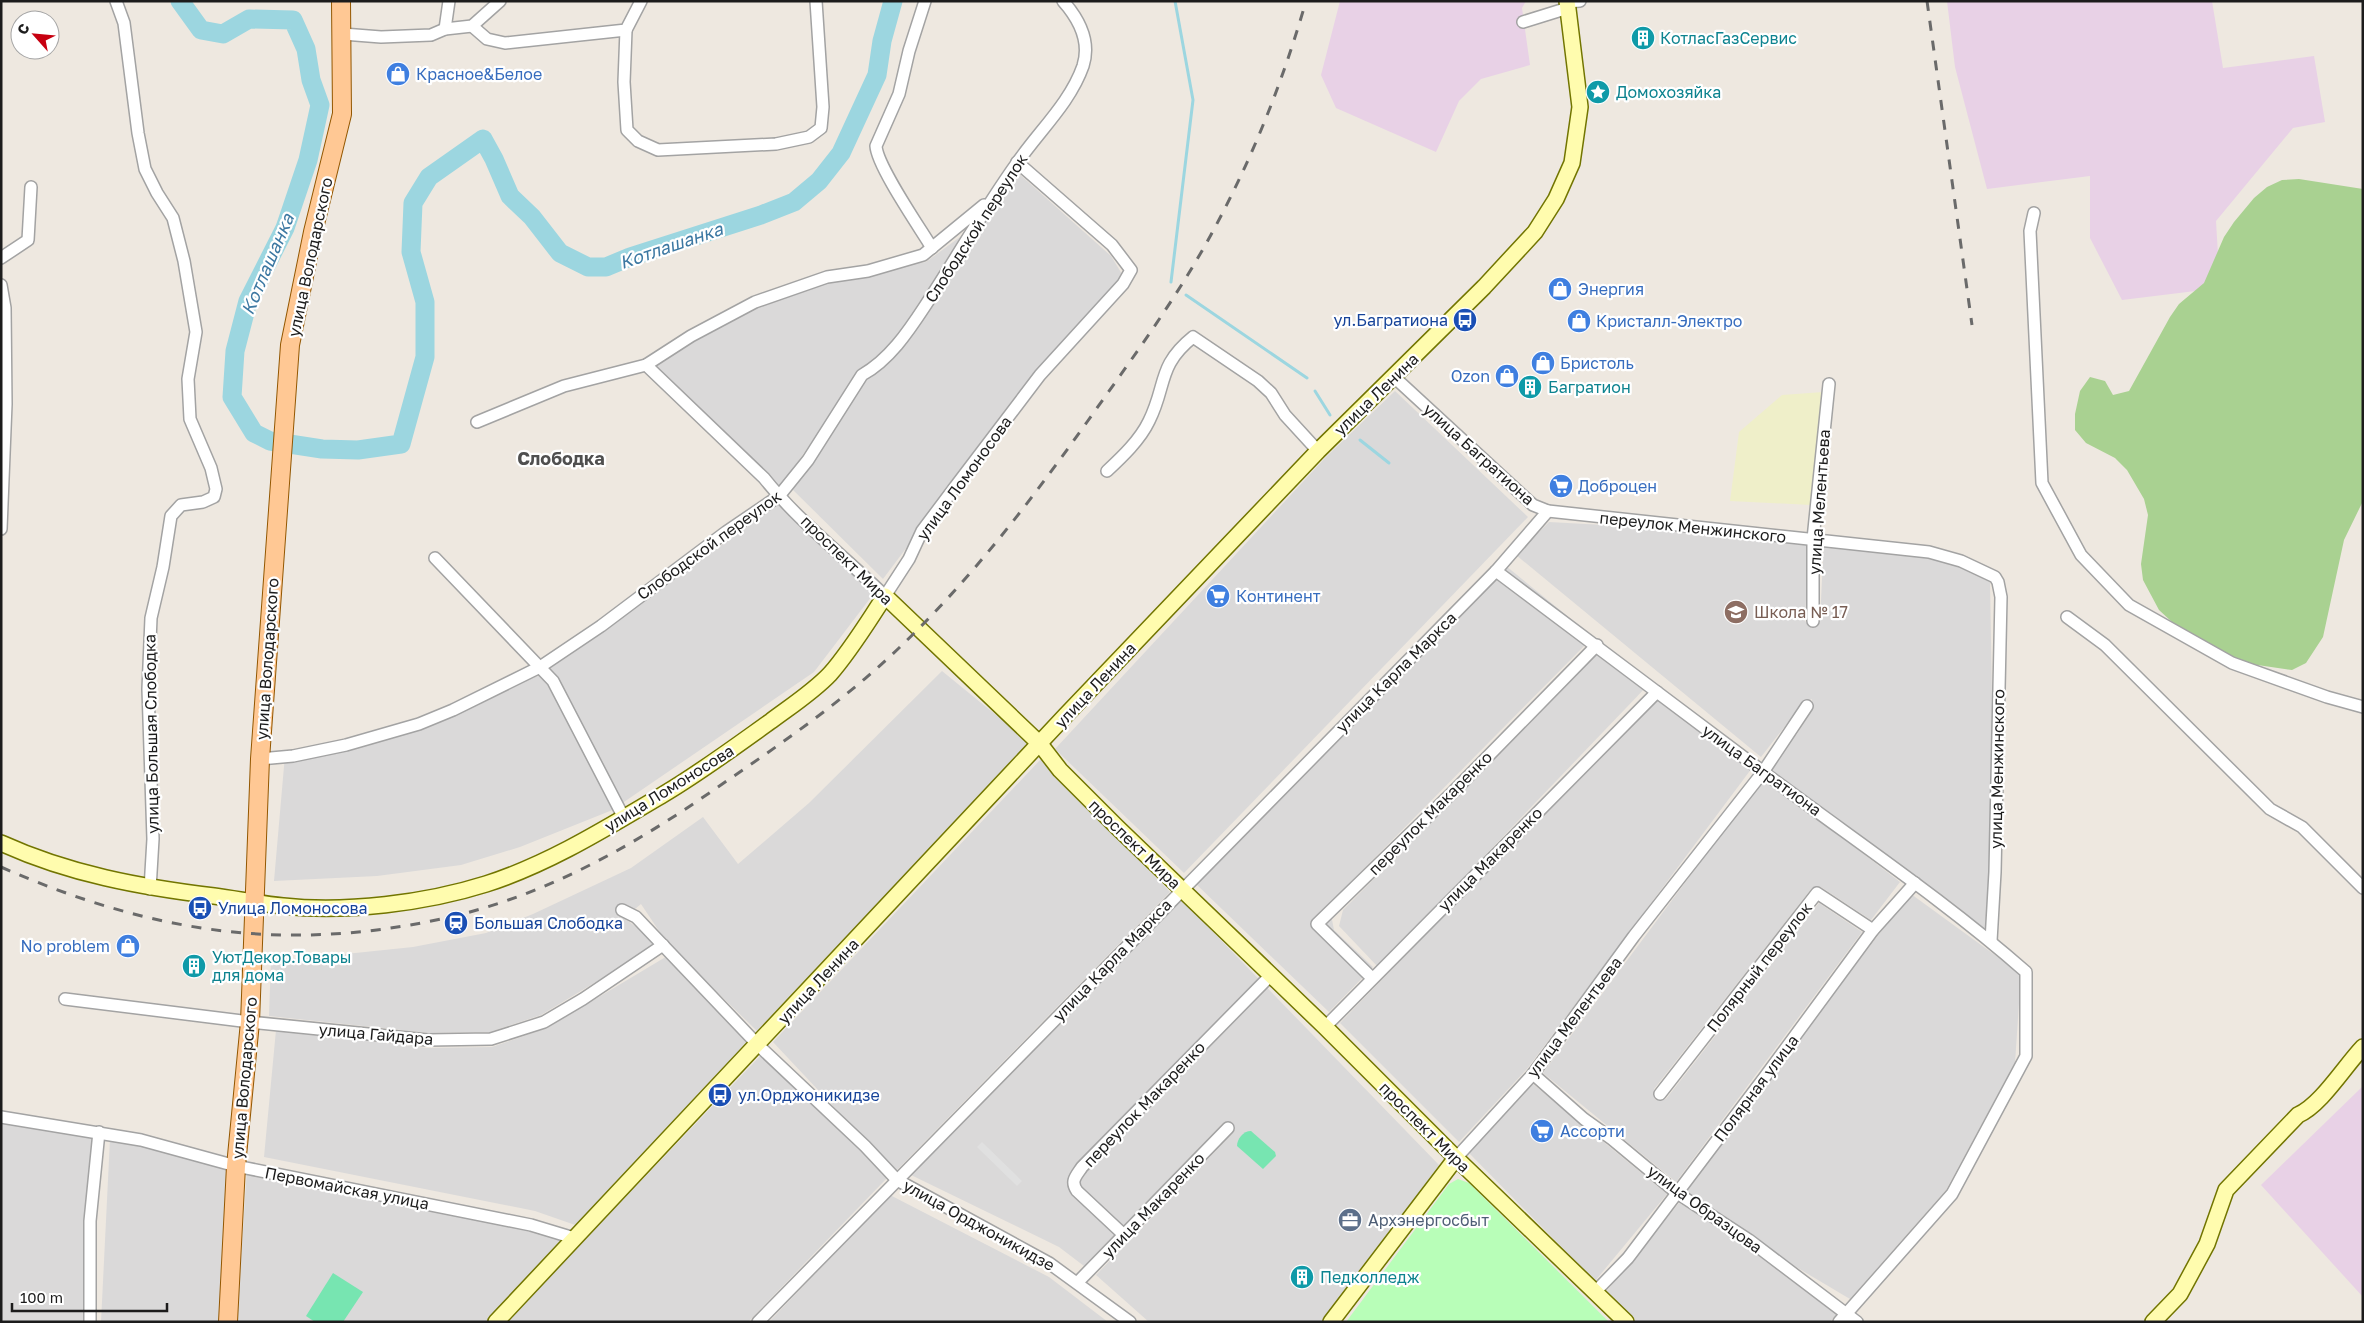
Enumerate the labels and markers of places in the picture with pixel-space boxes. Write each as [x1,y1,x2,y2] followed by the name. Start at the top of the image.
[1630,25,1656,51] building icon: КотласГазСервис
[1660,28,1797,48] place label: КотласГазСервис
[385,61,411,87] shop icon: Красное&Белое
[416,64,542,84] place label: Красное&Белое
[1585,79,1611,105] place icon: Домохозяйка
[1616,82,1721,102] place label: Домохозяйка
[1547,276,1573,302] shop icon: Энергия
[1578,279,1644,299] place label: Энергия
[1452,307,1478,333] bus stop icon: ул.Багратиона
[1566,308,1592,334] shop icon: Кристалл-Электро
[1333,310,1448,330] place label: ул.Багратиона
[1596,311,1742,331] place label: Кристалл-Электро
[1530,350,1556,376] shop icon: Бристоль
[1560,353,1634,373] place label: Бристоль
[1494,363,1520,389] shop icon: Ozon
[1451,366,1490,386] place label: Ozon
[1517,374,1543,400] building icon: Багратион
[1548,377,1631,397] place label: Багратион
[1548,473,1574,499] supermarket icon: Доброцен
[1578,476,1657,496] place label: Доброцен
[1205,583,1231,609] supermarket icon: Континент
[1236,586,1321,606] place label: Континент
[1723,599,1749,625] school or university icon: Школа № 17
[1754,602,1848,622] place label: Школа № 17
[187,895,213,921] bus stop icon: Улица Ломоносова
[218,898,368,918] place label: Улица Ломоносова
[443,910,469,936] station icon: Большая Слободка
[474,913,623,933] place label: Большая Слободка
[115,933,141,959] shop icon: No problem
[20,936,110,956] place label: No problem
[212,947,352,985] place label: УютДекор.Товары для дома
[181,953,207,979] building icon: УютДекор.Товары для дома
[707,1082,733,1108] bus stop icon: ул.Орджоникидзе
[738,1085,880,1105] place label: ул.Орджоникидзе
[1529,1118,1555,1144] supermarket icon: Ассорти
[1560,1121,1625,1141] place label: Ассорти
[1337,1207,1363,1233] office icon: Архэнергосбыт
[1368,1210,1489,1230] place label: Архэнергосбыт
[1289,1264,1315,1290] building icon: Педколледж
[1320,1267,1420,1287] place label: Педколледж

